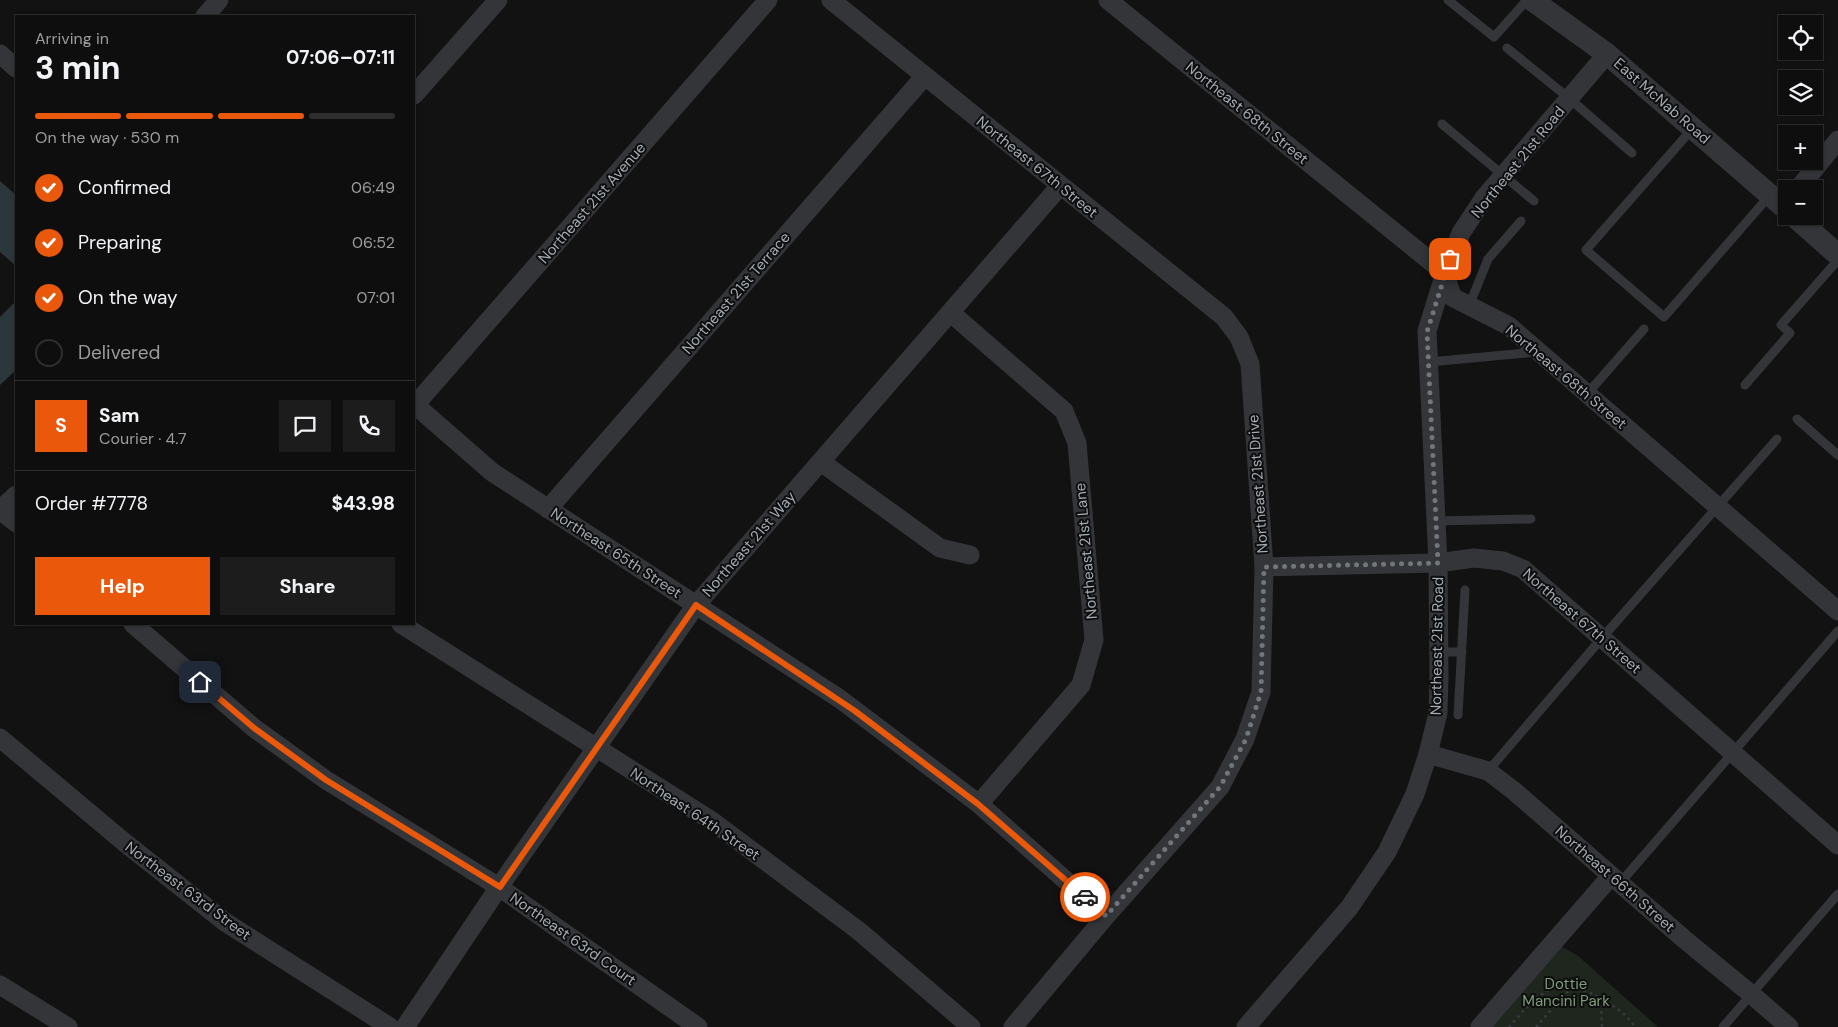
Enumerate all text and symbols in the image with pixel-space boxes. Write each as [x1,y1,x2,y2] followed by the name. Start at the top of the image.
[1778,15,1823,225] map controls
[1778,15,1823,60] button: locate
[35,28,109,49] text: Arriving in
[286,45,395,70] text: 07:06–07:11
[35,47,120,89] text: 3 min
[1610,54,1714,148] street label: East McNab Road
[1181,57,1313,169] street label: Northeast 68th Street
[1778,70,1823,115] button: layers
[1467,102,1569,222] street label: Northeast 21st Road
[972,112,1102,222] street label: Northeast 67th Street
[1778,125,1823,170] button: +
[35,127,179,148] text: On the way · 530 m
[534,138,650,268] street label: Northeast 21st Avenue
[35,174,63,202] icon: check
[78,175,171,200] text: Confirmed
[351,177,395,198] text: 06:49
[1778,180,1823,225] button: −
[677,228,795,358] street label: Northeast 21st Terrace
[35,229,63,257] icon: check
[78,230,162,255] text: Preparing
[352,232,395,253] text: 06:52
[1429,238,1471,280] pin
[1436,245,1464,273] icon: bag
[35,284,63,312] icon: check
[78,285,178,310] text: On the way
[357,287,395,308] text: 07:01
[1501,320,1631,434] street label: Northeast 68th Street
[78,340,160,365] text: Delivered
[279,400,331,452] button: chat
[343,400,395,452] button: phone
[99,403,140,428] text: Sam
[55,413,67,438] text: S
[1243,414,1273,554] street label: Northeast 21st Drive
[99,428,187,449] text: Courier · 4.7
[1070,482,1102,620] street label: Northeast 21st Lane
[698,487,801,601] street label: Northeast 21st Way
[35,491,148,516] text: Order #7778
[332,491,395,516] text: $43.98
[547,503,685,603] street label: Northeast 65th Street
[35,557,210,615] button: Help
[220,557,395,615] button: Share
[1518,564,1646,678] street label: Northeast 67th Street
[1426,577,1448,715] street label: Northeast 21st Road
[179,661,221,703] pin
[186,668,214,696] icon: home
[626,763,764,865] street label: Northeast 64th Street
[1551,821,1679,937] street label: Northeast 66th Street
[121,837,255,945] street label: Northeast 63rd Street
[1060,872,1110,922] courier
[1071,883,1099,911] icon: car
[506,888,640,990] street label: Northeast 63rd Court
[1522,974,1610,1011] park label: Dottie Mancini Park

